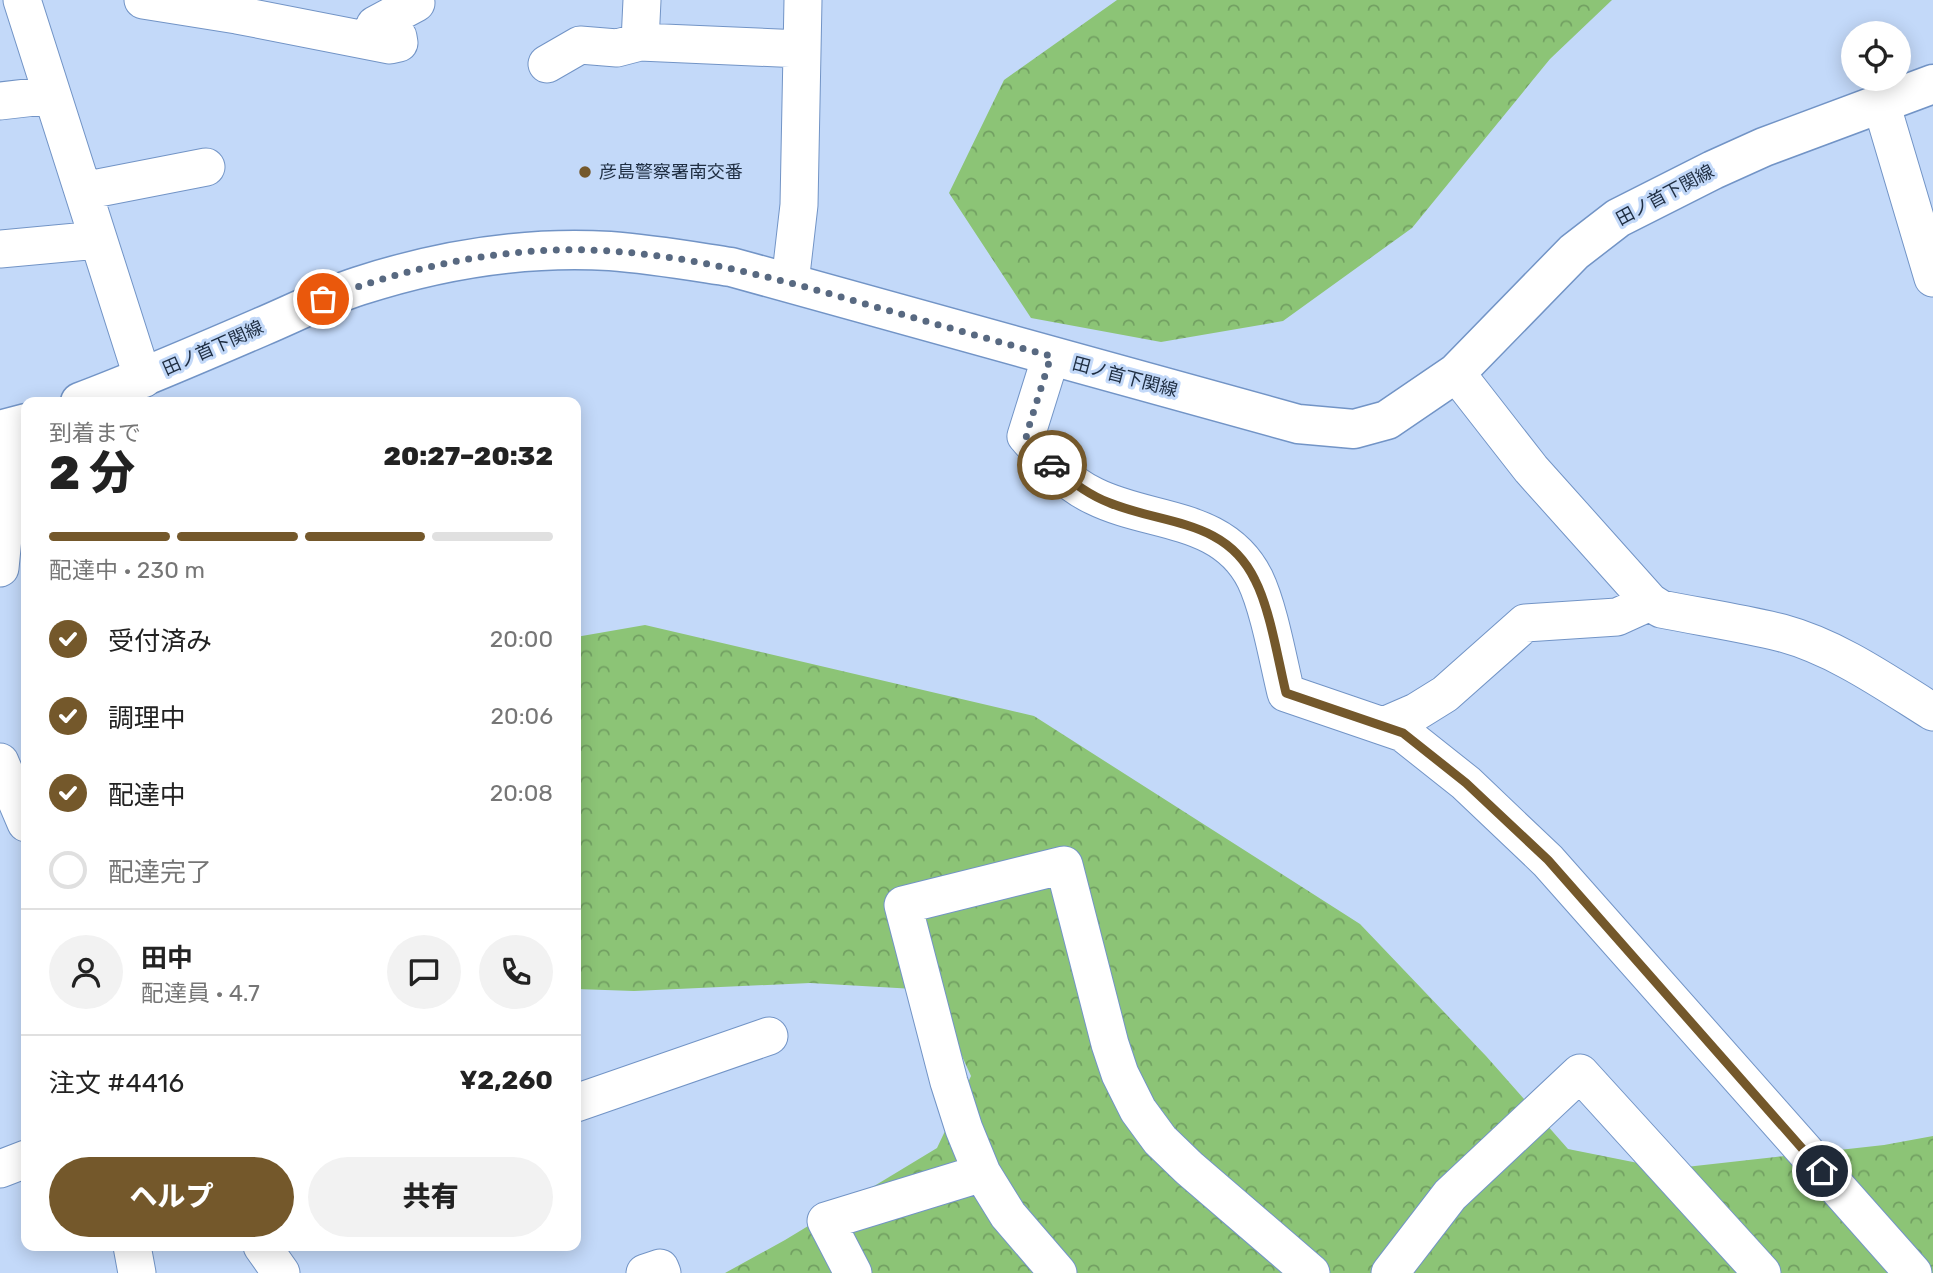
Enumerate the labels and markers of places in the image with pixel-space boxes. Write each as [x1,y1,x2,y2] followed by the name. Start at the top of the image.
[599,161,743,183] place label: 彦島警察署南交番
[577,164,593,180] marker: 彦島警察署南交番
[293,269,353,329] pin
[1792,1141,1852,1201] pin

